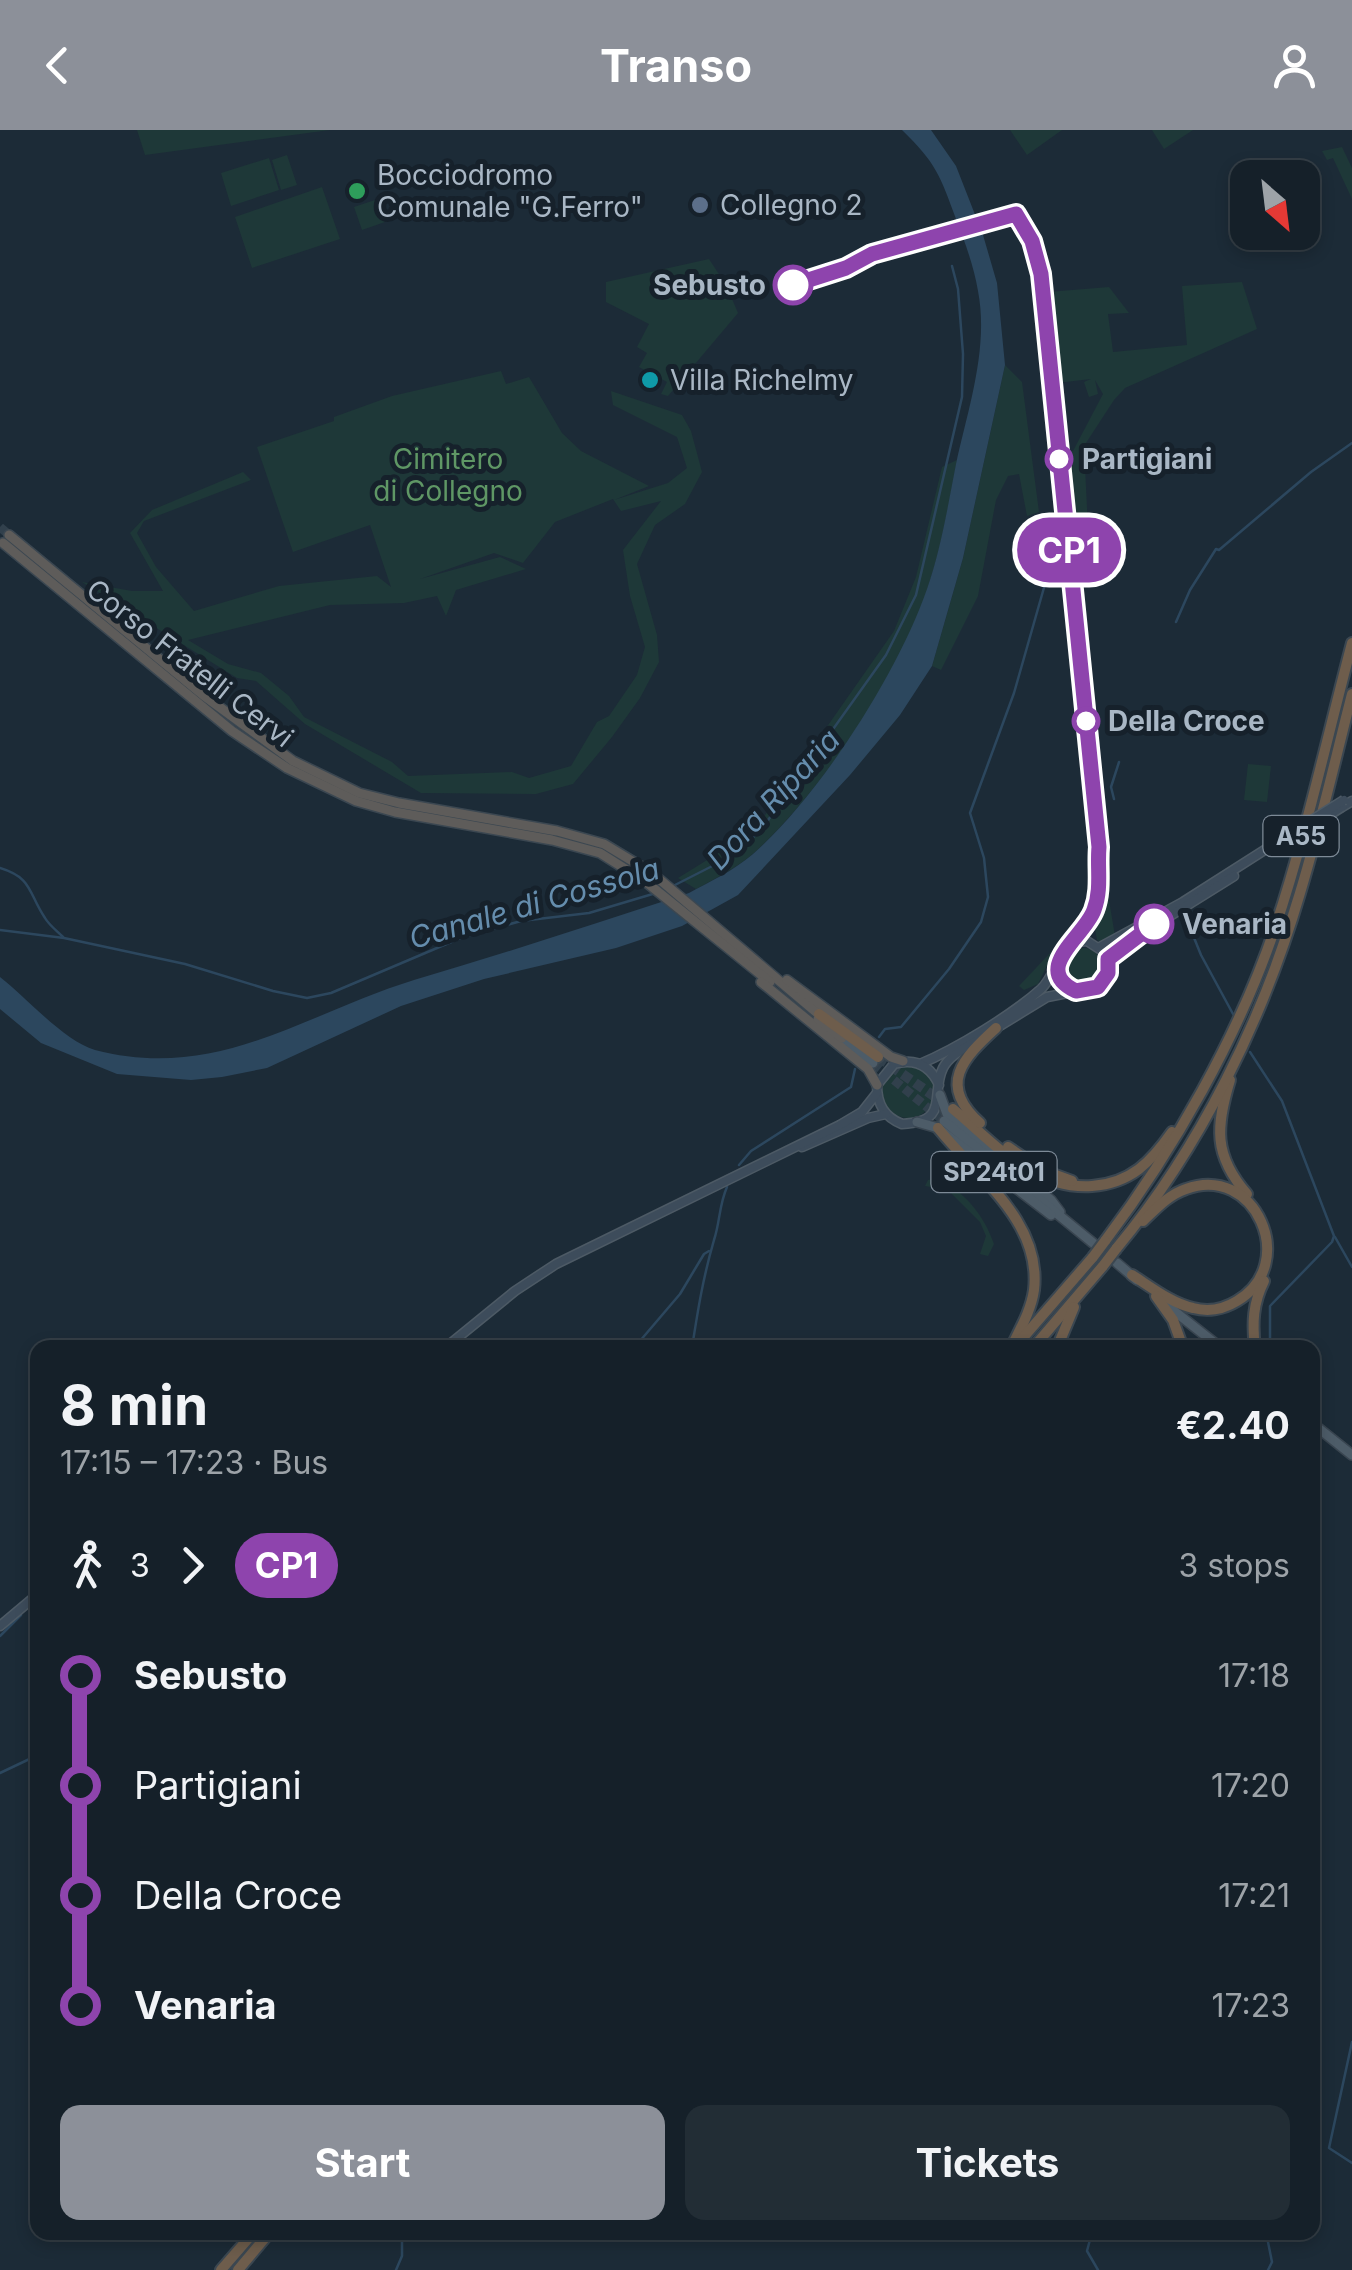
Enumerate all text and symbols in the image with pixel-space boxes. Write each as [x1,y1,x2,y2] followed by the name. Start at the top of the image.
[30,38,85,93] icon: back
[600,38,752,93] text: Transo
[1267,38,1322,93] icon: person
[377,158,643,224] place label: Bocciodromo Comunale "G.Ferro"
[1230,160,1320,250] north arrow
[1230,160,1320,250] map controls
[346,180,368,202] marker: Bocciodromo Comunale "G.Ferro"
[720,188,863,222] place label: Collegno 2
[689,194,711,216] marker: Collegno 2
[774,266,812,304] marker: Sebusto
[653,268,766,302] place label: Sebusto
[670,363,854,397] place label: Villa Richelmy
[639,369,661,391] marker: Villa Richelmy
[373,442,523,508] park label: Cimitero di Collegno
[1082,442,1212,476] place label: Partigiani
[1046,446,1072,472] marker: Partigiani
[1012,518,1126,582] line badge: CP1
[1037,529,1101,571] text: CP1
[80,572,300,754] street label: Corso Fratelli Cervi
[1108,704,1265,738] place label: Della Croce
[1073,708,1099,734] marker: Della Croce
[699,722,847,876] water label: Dora Riparia
[1264,816,1338,856] road number: A55
[405,850,663,956] water label: Canale di Cossola
[1135,905,1173,943] marker: Venaria
[1182,907,1287,941] place label: Venaria
[932,1152,1056,1192] road number: SP24t01
[60,1372,208,1438] text: 8 min
[1176,1402,1290,1448] text: €2.40
[60,1443,328,1482] text: 17:15 – 17:23 · Bus
[60,1538,115,1593] icon: walk
[165,1538,220,1593] icon: forward
[255,1544,318,1586] text: CP1
[130,1546,150,1585] text: 3
[1179,1546,1290,1585] text: 3 stops
[134,1652,287,1698] text: Sebusto
[1218,1656,1290,1695] text: 17:18
[134,1762,302,1808] text: Partigiani
[1211,1766,1290,1805] text: 17:20
[134,1872,342,1918] text: Della Croce
[1218,1876,1290,1915] text: 17:21
[134,1982,277,2028] text: Venaria
[1211,1986,1290,2025] text: 17:23
[60,2105,665,2220] button: Start
[685,2105,1290,2220] button: Tickets

